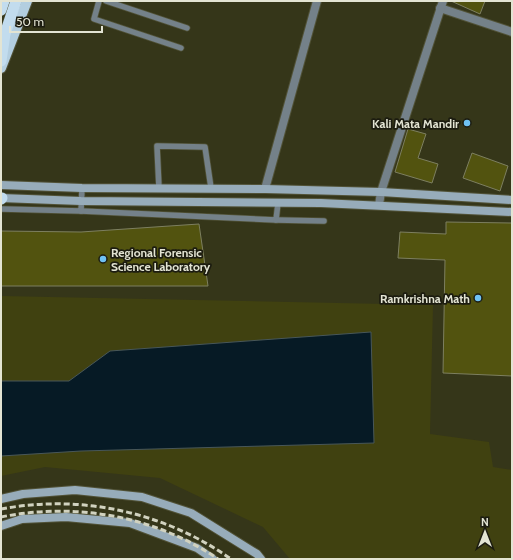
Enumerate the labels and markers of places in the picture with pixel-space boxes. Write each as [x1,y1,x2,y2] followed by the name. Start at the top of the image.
[372,116,459,131] place label: Kali Mata Mandir
[462,118,472,128] marker: Kali Mata Mandir
[111,245,211,274] place label: Regional Forensic Science Laboratory
[98,254,108,264] marker: Regional Forensic Science Laboratory
[380,291,470,306] place label: Ramkrishna Math
[473,293,483,303] marker: Ramkrishna Math

